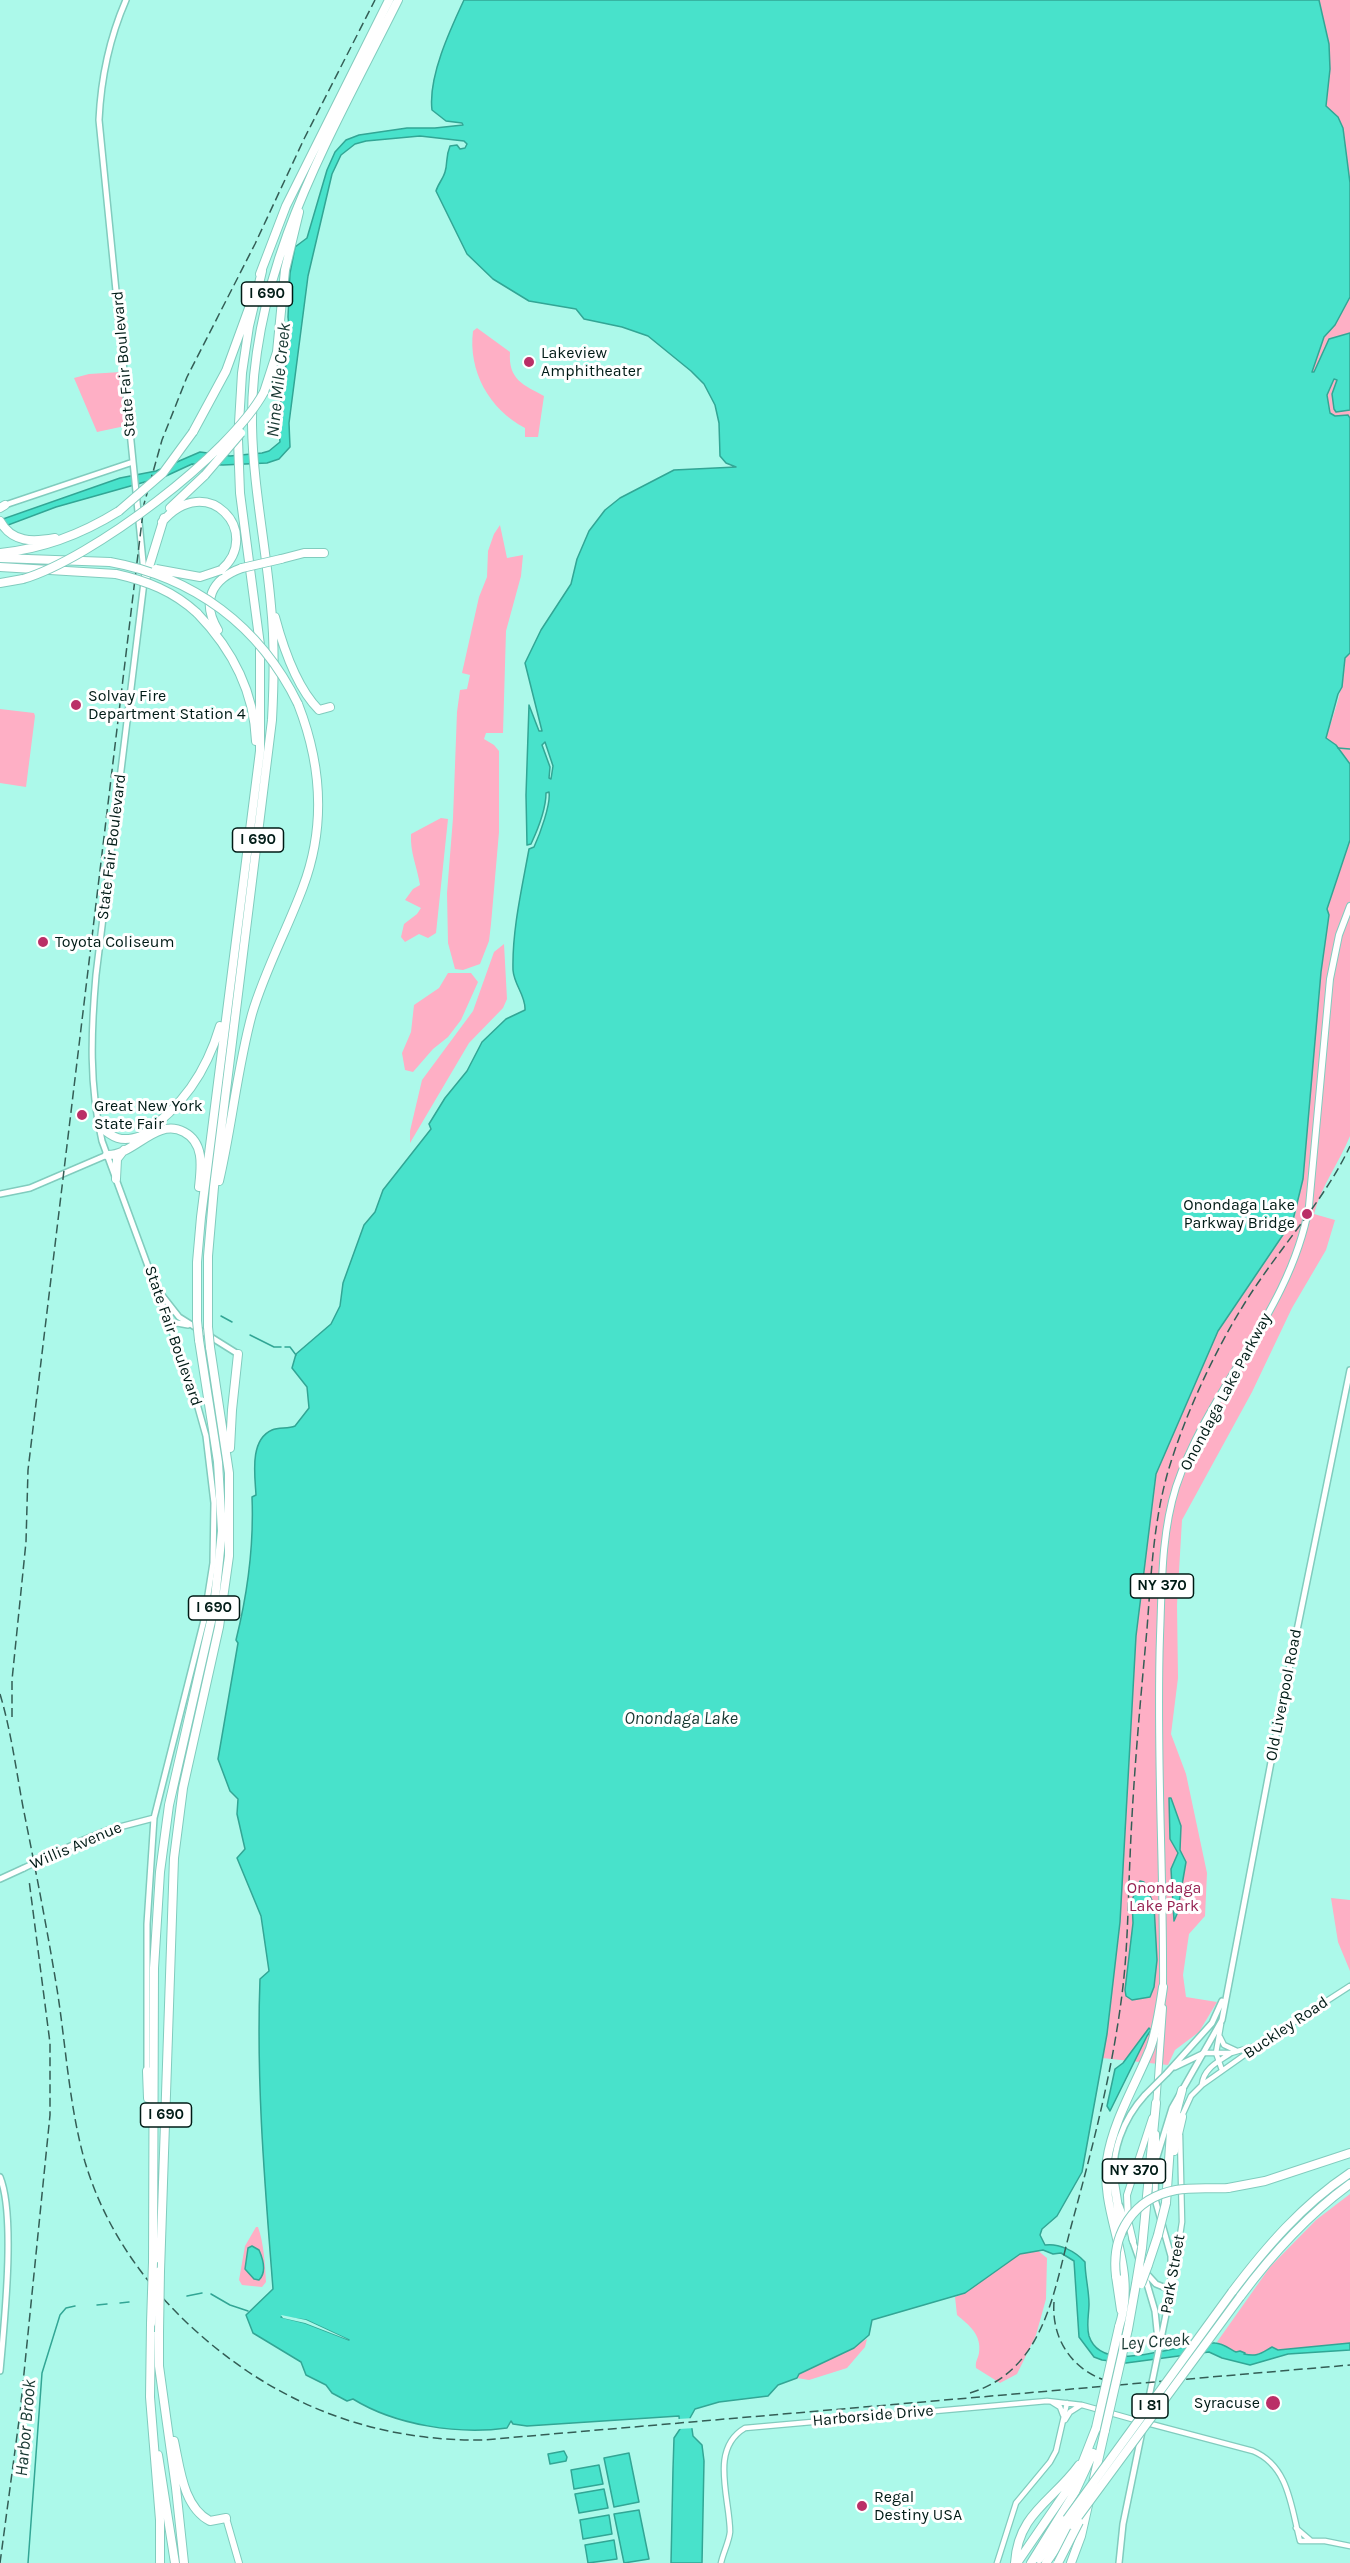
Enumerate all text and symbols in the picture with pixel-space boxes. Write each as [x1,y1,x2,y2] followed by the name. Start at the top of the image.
[242,282,292,306] road number: I 690
[108,290,140,438] street label: State Fair Boulevard
[262,322,296,438] water label: Nine Mile Creek
[541,343,642,381] place label: Lakeview Amphitheater
[522,355,536,369] marker: Lakeview Amphitheater
[88,686,246,724] place label: Solvay Fire Department Station 4
[69,698,83,712] marker: Solvay Fire Department Station 4
[94,773,130,921] street label: State Fair Boulevard
[232,828,284,852] road number: I 690
[55,932,174,952] place label: Toyota Coliseum
[36,935,50,949] marker: Toyota Coliseum
[94,1096,203,1134] place label: Great New York State Fair
[75,1108,89,1122] marker: Great New York State Fair
[1183,1195,1295,1233] place label: Onondaga Lake Parkway Bridge
[1300,1207,1314,1221] marker: Onondaga Lake Parkway Bridge
[140,1263,206,1409] street label: State Fair Boulevard
[1176,1310,1276,1474] street label: Onondaga Lake Parkway
[1130,1574,1194,1598] road number: NY 370
[188,1596,240,1620] road number: I 690
[1262,1627,1306,1763] street label: Old Liverpool Road
[624,1708,738,1730] water label: Onondaga Lake
[27,1818,125,1874] street label: Willis Avenue
[1127,1878,1201,1916] park label: Onondaga Lake Park
[1240,1993,1332,2063] street label: Buckley Road
[140,2103,192,2127] road number: I 690
[1102,2159,1166,2183] road number: NY 370
[1157,2233,1189,2315] street label: Park Street
[1120,2329,1190,2355] water label: Ley Creek
[11,2379,41,2477] water label: Harbor Brook
[1194,2393,1260,2413] place label: Syracuse
[1132,2394,1168,2418] road number: I 81
[1264,2394,1282,2412] marker: Syracuse
[812,2401,934,2431] street label: Harborside Drive
[874,2487,962,2525] place label: Regal Destiny USA
[855,2499,869,2513] marker: Regal Destiny USA

